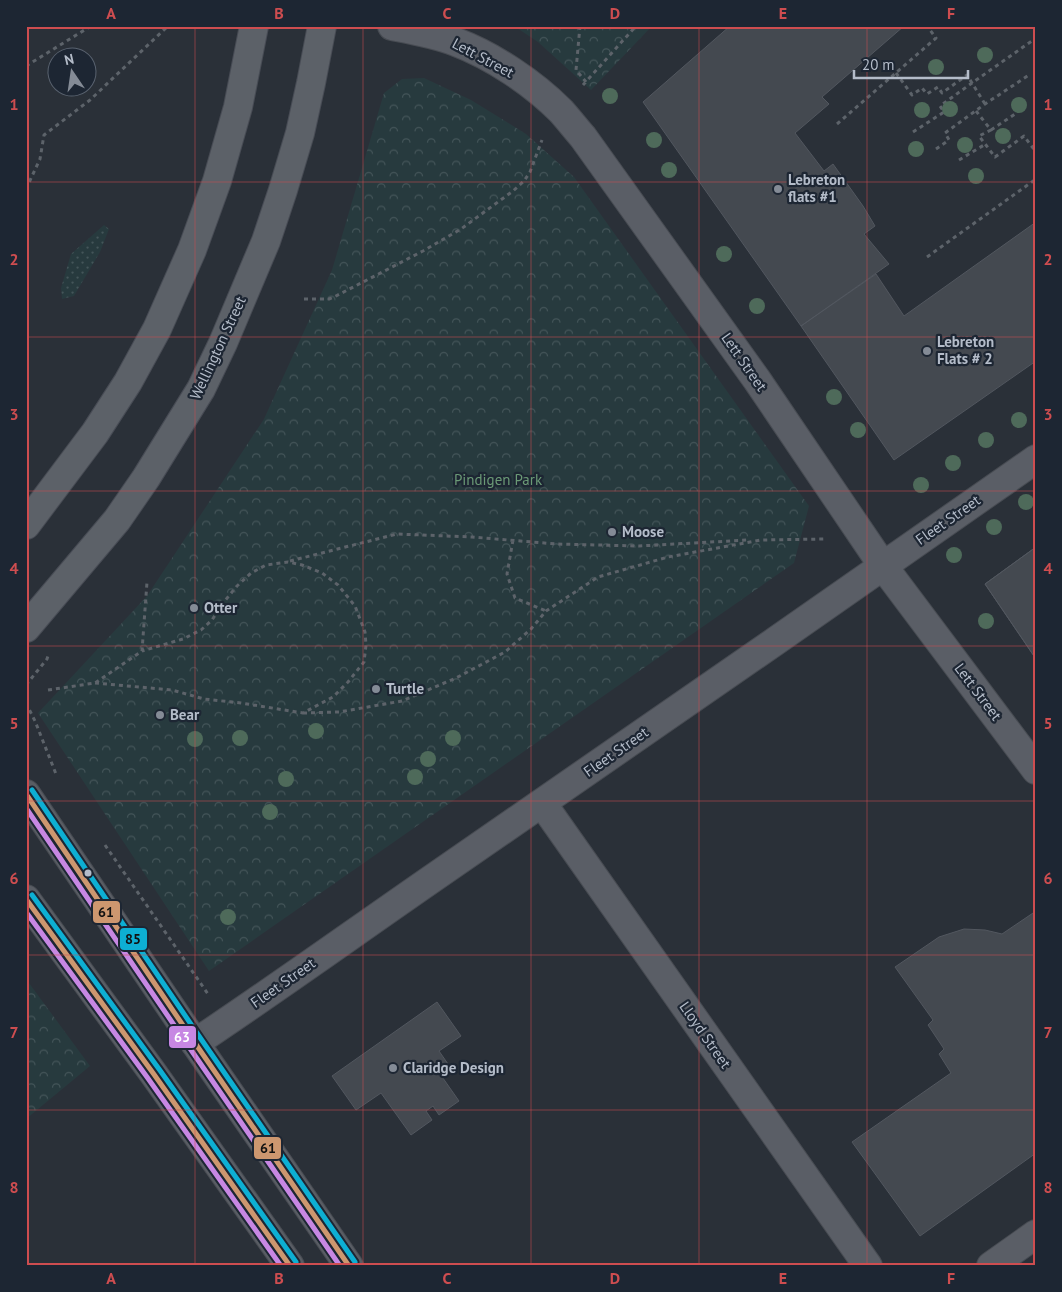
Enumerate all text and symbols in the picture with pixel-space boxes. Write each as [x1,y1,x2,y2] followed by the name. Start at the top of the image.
[106,3,116,23] text: A
[274,3,284,23] text: B
[443,3,452,23] text: C
[610,3,620,23] text: D
[779,3,787,23] text: E
[947,3,955,23] text: F
[449,33,517,82] street label: Lett Street
[48,48,98,98] north arrow
[854,48,968,80] scale bar
[63,50,76,69] text: N
[862,55,895,74] text: 20 m
[9,94,19,114] text: 1
[1043,94,1053,114] text: 1
[788,170,845,206] place label: Lebreton flats #1
[772,183,784,195] marker: Lebreton flats #1
[9,249,19,269] text: 2
[1043,249,1053,269] text: 2
[185,293,250,403] street label: Wellington Street
[717,329,771,395] street label: Lett Street
[937,332,994,368] place label: Lebreton Flats # 2
[921,345,933,357] marker: Lebreton Flats # 2
[9,404,19,424] text: 3
[1043,404,1053,424] text: 3
[454,470,543,489] park label: Pindigen Park
[912,490,984,549] street label: Fleet Street
[622,522,664,541] place label: Moose
[606,526,618,538] marker: Moose
[9,558,19,578] text: 4
[1043,558,1053,578] text: 4
[204,598,238,617] place label: Otter
[188,602,200,614] marker: Otter
[951,659,1006,724] street label: Lett Street
[386,679,424,698] place label: Turtle
[370,683,382,695] marker: Turtle
[170,705,200,724] place label: Bear
[154,709,166,721] marker: Bear
[9,713,19,733] text: 5
[1043,713,1053,733] text: 5
[580,722,652,781] street label: Fleet Street
[9,868,19,888] text: 6
[83,868,93,878] unlabelled marker
[1043,868,1053,888] text: 6
[92,900,121,924] line badge: 61
[98,903,114,921] text: 61
[119,927,148,951] line badge: 85
[125,930,141,948] text: 85
[247,953,319,1012] street label: Fleet Street
[675,998,735,1072] street label: Lloyd Street
[9,1022,19,1042] text: 7
[1043,1022,1053,1042] text: 7
[168,1025,197,1049] line badge: 63
[174,1028,190,1046] text: 63
[403,1058,504,1077] place label: Claridge Design
[387,1062,399,1074] marker: Claridge Design
[253,1136,282,1160] line badge: 61
[260,1139,276,1157] text: 61
[9,1177,19,1197] text: 8
[1043,1177,1053,1197] text: 8
[106,1268,116,1288] text: A
[274,1268,284,1288] text: B
[443,1268,452,1288] text: C
[610,1268,620,1288] text: D
[779,1268,787,1288] text: E
[947,1268,955,1288] text: F

